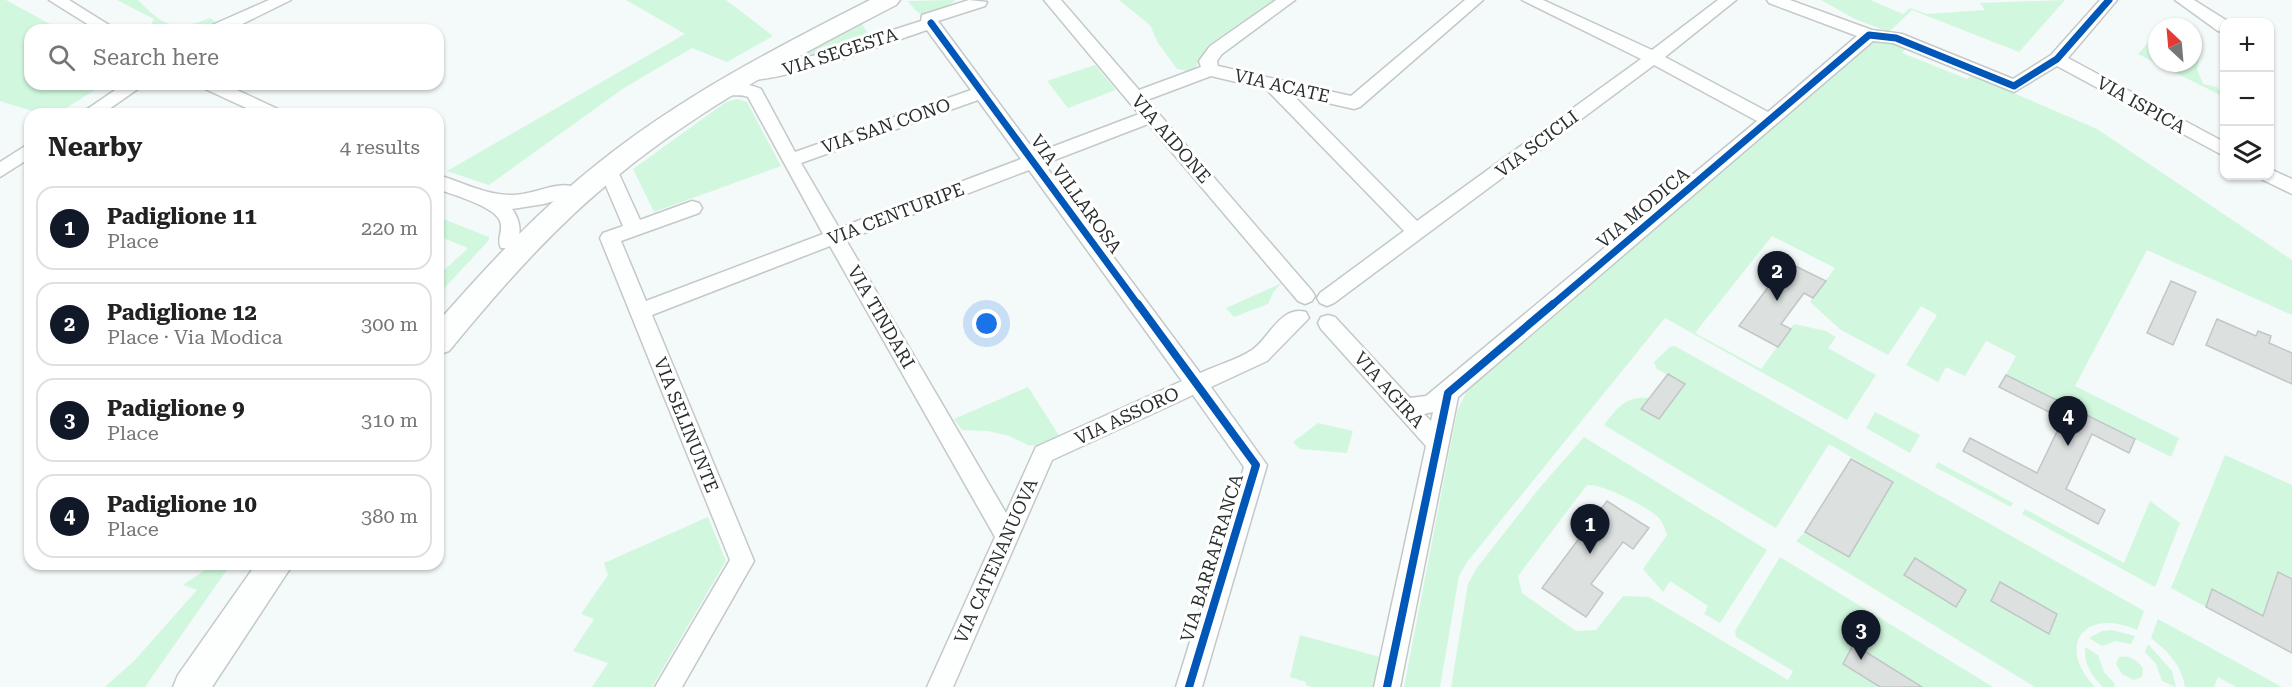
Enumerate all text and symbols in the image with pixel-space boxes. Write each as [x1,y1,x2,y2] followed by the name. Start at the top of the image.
[2148,18,2202,72] north arrow
[2220,18,2274,180] map controls
[2220,18,2274,72] button: +
[780,23,900,80] street label: VIA SEGESTA
[24,24,444,90] search box
[45,41,78,74] icon: search
[93,45,219,70] text: Search here
[1232,64,1332,107] street label: VIA ACATE
[2093,72,2190,138] street label: VIA ISPICA
[2220,72,2274,126] button: −
[1127,90,1215,187] street label: VIA AIDONE
[819,94,953,157] street label: VIA SAN CONO
[1491,106,1582,181] street label: VIA SCICLI
[2220,126,2274,180] button: layers
[1026,130,1127,257] street label: VIA VILLAROSA
[48,132,142,162] text: Nearby
[340,135,420,159] text: 4 results
[1592,163,1693,252] street label: VIA MODICA
[825,178,967,249] street label: VIA CENTURIPE
[107,204,257,229] text: Padiglione 11
[64,216,75,240] text: 1
[361,216,418,240] text: 220 m
[107,229,159,253] text: Place
[1758,252,1796,301] pin: 2
[844,262,919,372] street label: VIA TINDARI
[107,300,257,325] text: Padiglione 12
[972,309,1001,338] your location
[64,312,75,336] text: 2
[361,312,418,336] text: 300 m
[107,325,283,349] text: Place · Via Modica
[1350,347,1429,432] street label: VIA AGIRA
[650,354,723,496] street label: VIA SELINUNTE
[1071,382,1182,449] street label: VIA ASSORO
[107,396,245,421] text: Padiglione 9
[2048,396,2088,446] pin: 4
[64,408,75,432] text: 3
[361,408,418,432] text: 310 m
[107,421,159,445] text: Place
[1176,471,1247,644] street label: VIA BARRAFRANCA
[950,475,1042,647] street label: VIA CATENANUOVA
[107,492,257,517] text: Padiglione 10
[64,504,75,528] text: 4
[361,504,418,528] text: 380 m
[1570,504,1610,554] pin: 1
[107,517,159,541] text: Place
[1842,610,1880,660] pin: 3

